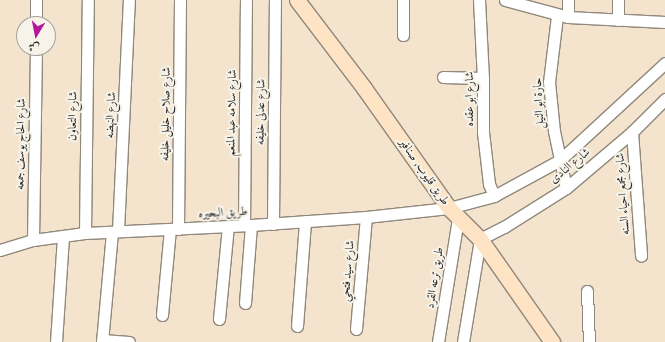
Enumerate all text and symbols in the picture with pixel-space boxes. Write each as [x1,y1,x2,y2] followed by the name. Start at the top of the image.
[16,16,56,56] north arrow
[27,39,41,56] text: ش
[158,67,174,161] street label: شارع صلاح خليل خليفه
[224,69,240,157] street label: شارع سلامه عبد المنعم
[463,72,477,126] street label: شارع ابو عقده
[530,77,548,129] street label: حارة ابو النيل
[253,79,269,145] street label: شارع عدلى خليفه
[65,91,81,141] street label: شارع التعاون
[103,91,119,139] street label: شارع النهضه
[13,98,29,190] street label: شارع الحاج يوسف جمعه
[396,136,452,208] street label: طريق قليوب, صنافير
[547,145,593,187] street label: شارع النادى
[613,152,633,236] street label: شارع مجمع احياء السنه
[198,205,248,221] street label: طريق البحيره
[338,240,358,302] street label: شارع سيد فتحي
[423,246,447,310] street label: طريق ترعه القرد

